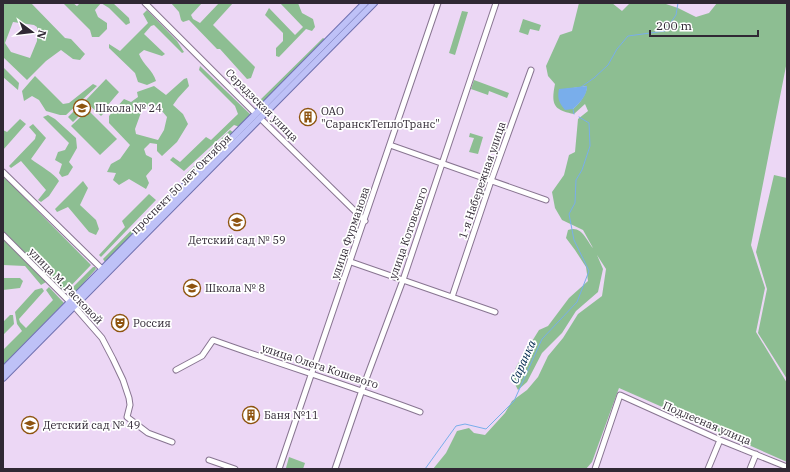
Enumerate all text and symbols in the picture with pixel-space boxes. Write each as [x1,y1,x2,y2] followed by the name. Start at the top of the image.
[12,12,52,52] north arrow
[650,12,758,38] scale bar
[656,18,692,33] text: 200 m
[34,29,50,41] text: N
[223,66,301,144] street label: Серадзская улица
[72,98,92,118] school or university icon: Школа № 24
[95,101,162,115] place label: Школа № 24
[321,104,440,131] place label: ОАО "СаранскТеплоТранс"
[298,107,318,127] building icon: ОАО "СаранскТеплоТранс"
[455,120,509,240] street label: 1-я Набережная улица
[128,131,234,237] street label: проспект 50 лет Октября
[328,185,372,281] street label: улица Фурманова
[386,185,430,281] street label: улица Котовского
[227,212,247,232] school or university icon: Детский сад № 59
[188,233,286,247] place label: Детский сад № 59
[26,245,106,327] street label: улица М. Расковой
[182,278,202,298] school or university icon: Школа № 8
[205,281,265,295] place label: Школа № 8
[110,313,130,333] theatre icon: Россия
[133,316,171,330] place label: Россия
[506,337,539,386] water label: Саранка
[260,340,380,392] street label: улица Олега Кошевого
[661,398,753,448] street label: Подлесная улица
[241,405,261,425] building icon: Баня №11
[264,408,319,422] place label: Баня №11
[20,415,40,435] school or university icon: Детский сад № 49
[43,418,140,432] place label: Детский сад № 49

